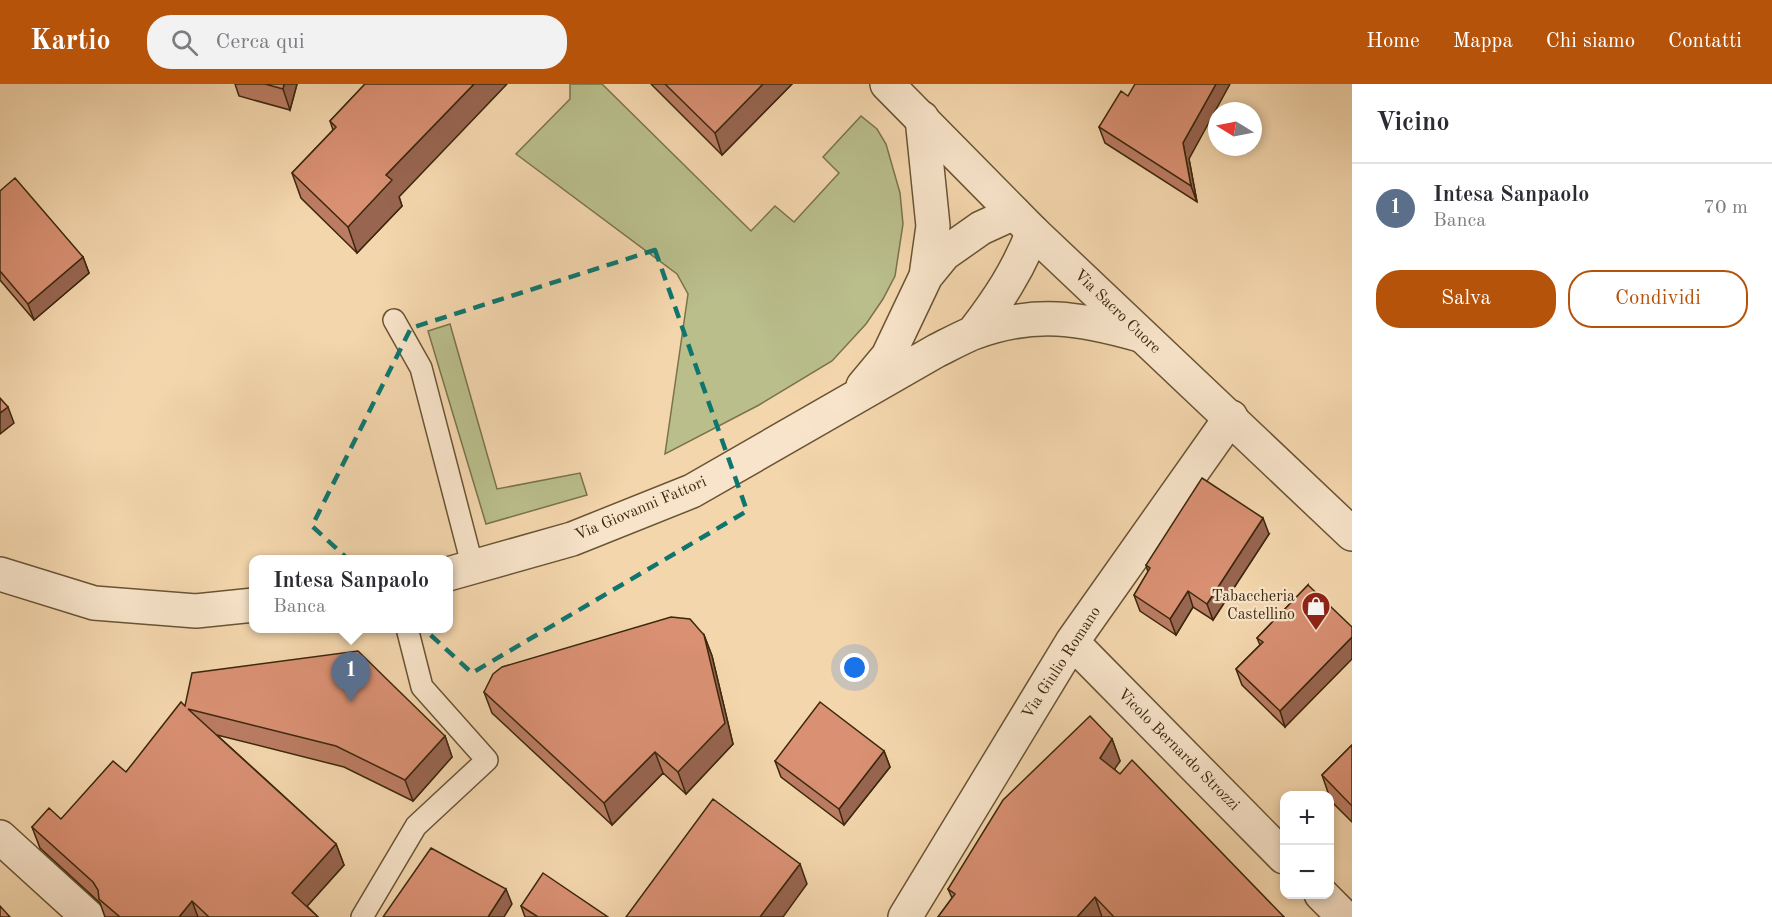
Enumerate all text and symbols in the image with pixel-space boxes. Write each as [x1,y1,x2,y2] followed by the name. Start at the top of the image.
[147,15,567,69] search box
[168,26,201,59] icon: search
[30,28,111,56] text: Kartio
[216,31,305,53] text: Cerca qui
[1366,31,1420,52] text: Home
[1453,31,1513,52] text: Mappa
[1546,31,1635,52] text: Chi siamo
[1668,31,1742,52] text: Contatti
[1208,102,1262,156] north arrow
[1376,110,1450,136] text: Vicino
[1433,184,1589,206] text: Intesa Sanpaolo
[1390,198,1401,218] text: 1
[1703,198,1748,218] text: 70 m
[1433,211,1486,231] text: Banca
[1071,267,1163,357] street label: Via Sacro Cuore
[1376,270,1556,328] button: Salva
[1568,270,1748,328] button: Condividi
[573,474,709,544] street label: Via Giovanni Fattori
[249,555,453,633] popup
[273,570,429,592] text: Intesa Sanpaolo
[1212,589,1295,623] place label: Tabaccheria Castellino
[1300,590,1332,632] shop icon: Tabaccheria Castellino
[273,597,326,617] text: Banca
[1020,604,1104,722] street label: Via Giulio Romano
[332,652,370,702] pin: 1
[840,653,869,682] your location
[1114,686,1242,814] street label: Vicolo Bernardo Strozzi
[1280,791,1334,899] map controls
[1280,791,1334,845] button: +
[1280,845,1334,899] button: −

